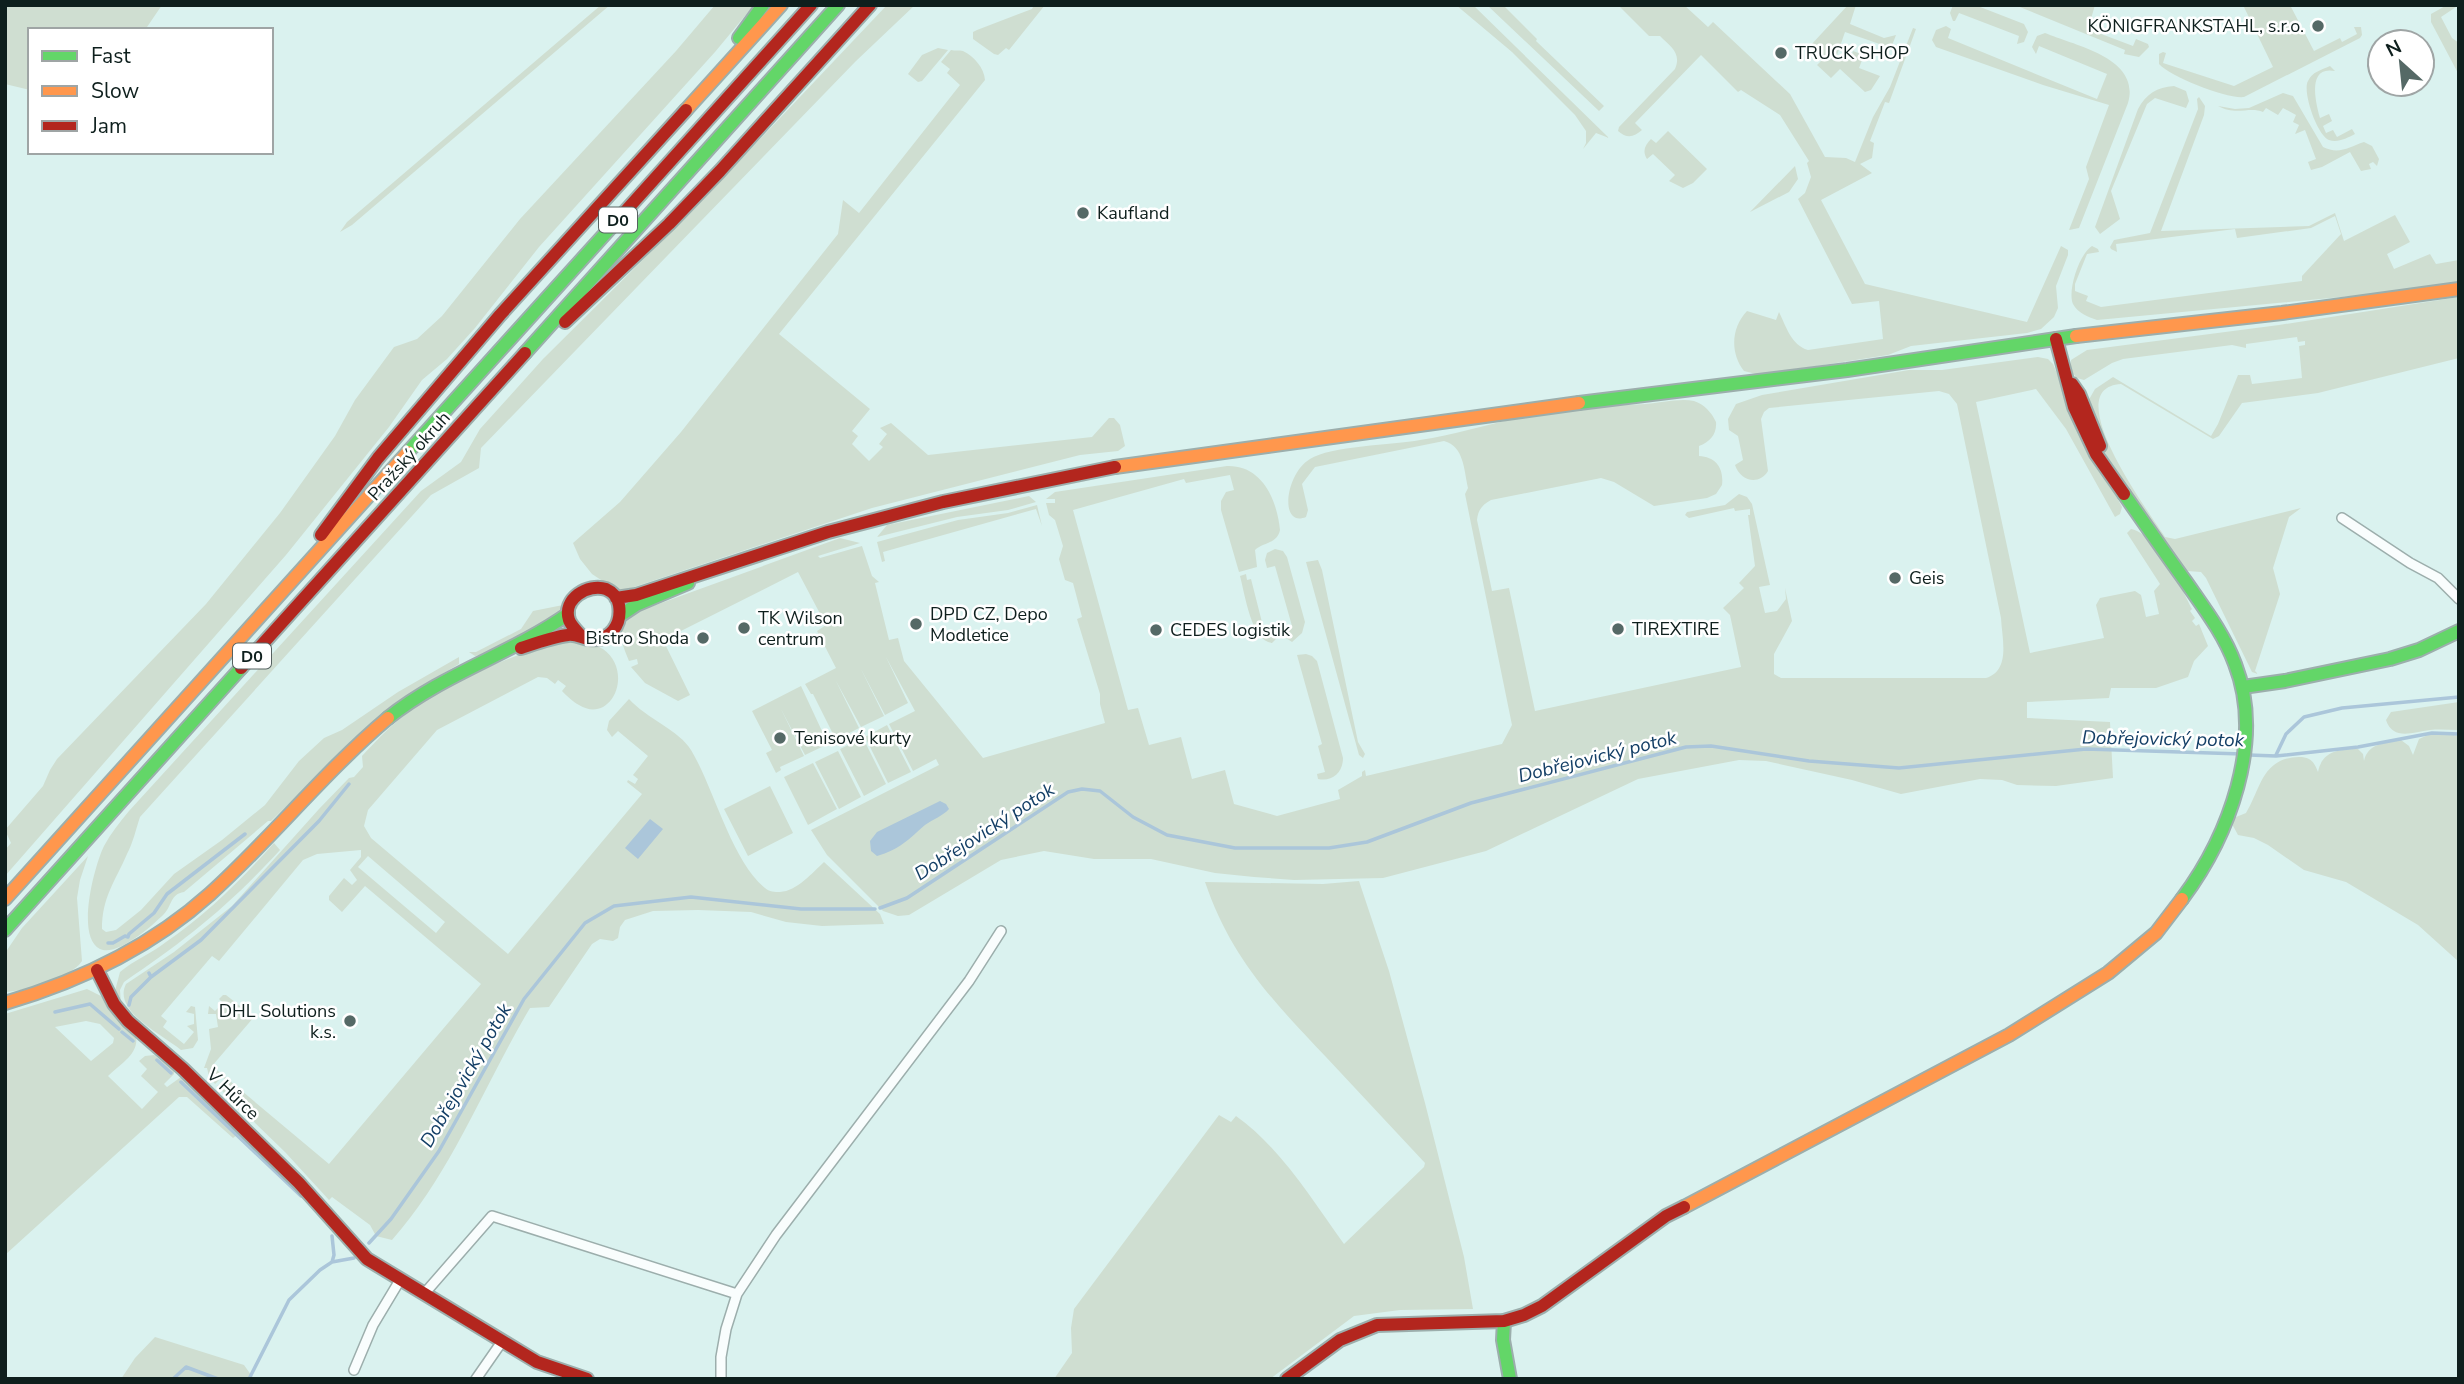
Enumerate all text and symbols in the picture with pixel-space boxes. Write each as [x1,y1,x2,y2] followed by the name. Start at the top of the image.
[2088,14,2304,38] place label: KÖNIGFRANKSTAHL, s.r.o.
[2310,18,2326,34] marker: KÖNIGFRANKSTAHL, s.r.o.
[28,28,273,154] legend
[2366,28,2436,98] north arrow
[2381,34,2406,64] text: N
[1795,41,1909,65] place label: TRUCK SHOP
[91,42,131,70] text: Fast
[1773,45,1789,61] marker: TRUCK SHOP
[91,77,140,105] text: Slow
[90,112,127,140] text: Jam
[1097,201,1169,225] place label: Kaufland
[1075,205,1091,221] marker: Kaufland
[599,208,637,232] road number: D0
[362,406,456,506] street label: Pražský okruh
[1909,566,1944,590] place label: Geis
[1887,570,1903,586] marker: Geis
[930,602,1048,647] place label: DPD CZ, Depo Modletice
[758,606,843,651] place label: TK Wilson centrum
[908,616,924,632] marker: DPD CZ, Depo Modletice
[1632,617,1720,641] place label: TIREXTIRE
[1170,618,1291,642] place label: CEDES logistik
[736,620,752,636] marker: TK Wilson centrum
[1610,621,1626,637] marker: TIREXTIRE
[1148,622,1164,638] marker: CEDES logistik
[585,626,689,650] place label: Bistro Shoda
[695,630,711,646] marker: Bistro Shoda
[233,643,271,668] road number: D0
[1515,725,1680,789] water label: Dobřejovický potok
[2082,725,2245,753] water label: Dobřejovický potok
[794,726,912,750] place label: Tenisové kurty
[772,730,788,746] marker: Tenisové kurty
[909,776,1060,887] water label: Dobřejovický potok
[414,998,518,1152] water label: Dobřejovický potok
[219,999,336,1044] place label: DHL Solutions k.s.
[342,1013,358,1029] marker: DHL Solutions k.s.
[201,1062,265,1125] street label: V Hůrce

